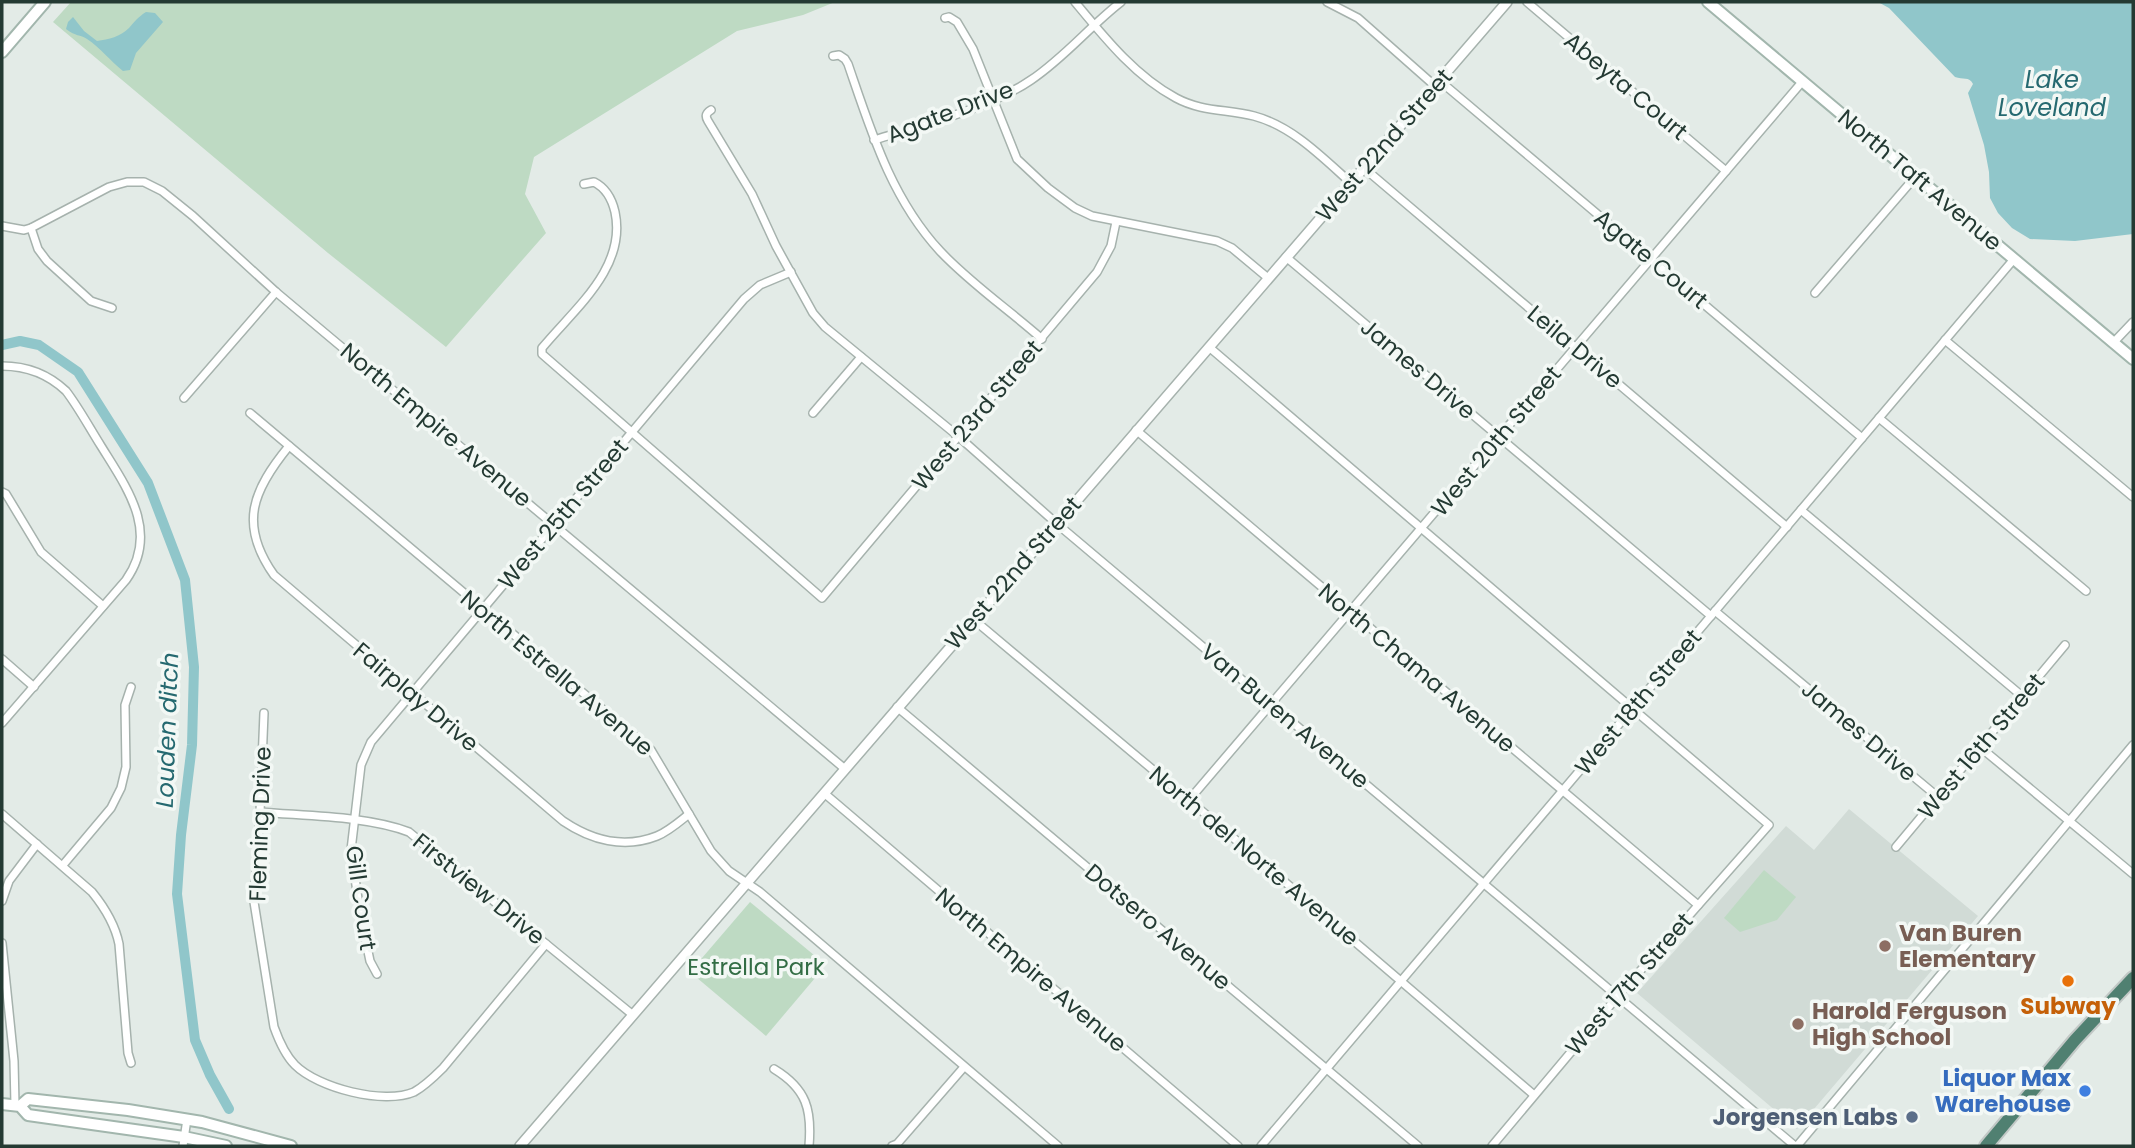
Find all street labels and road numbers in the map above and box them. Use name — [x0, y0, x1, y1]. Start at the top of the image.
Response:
street label: Abeyta Court — [1557, 25, 1695, 147]
street label: West 22nd Street — [1308, 62, 1460, 228]
street label: Agate Drive — [882, 73, 1018, 151]
street label: North Taft Avenue — [1831, 102, 2009, 258]
street label: Agate Court — [1587, 202, 1715, 316]
street label: Leila Drive — [1521, 298, 1629, 396]
street label: James Drive — [1354, 311, 1482, 427]
street label: West 23rd Street — [904, 333, 1050, 497]
street label: North Empire Avenue — [334, 335, 538, 515]
street label: West 20th Street — [1423, 359, 1569, 523]
street label: West 25th Street — [490, 432, 636, 596]
street label: West 22nd Street — [937, 490, 1089, 656]
street label: North Chama Avenue — [1312, 576, 1522, 760]
street label: North Estrella Avenue — [454, 583, 660, 763]
street label: West 18th Street — [1567, 622, 1709, 782]
street label: Fairplay Drive — [346, 635, 486, 759]
street label: Van Buren Avenue — [1194, 636, 1376, 796]
street label: West 16th Street — [1910, 666, 2052, 826]
street label: James Drive — [1795, 673, 1923, 789]
street label: Fleming Drive — [241, 746, 279, 902]
street label: North del Norte Avenue — [1142, 759, 1366, 953]
street label: Firstview Drive — [406, 826, 552, 952]
street label: Gill Court — [338, 844, 384, 952]
street label: Dotsero Avenue — [1078, 856, 1238, 998]
street label: North Empire Avenue — [929, 880, 1133, 1060]
street label: West 17th Street — [1558, 906, 1700, 1062]

